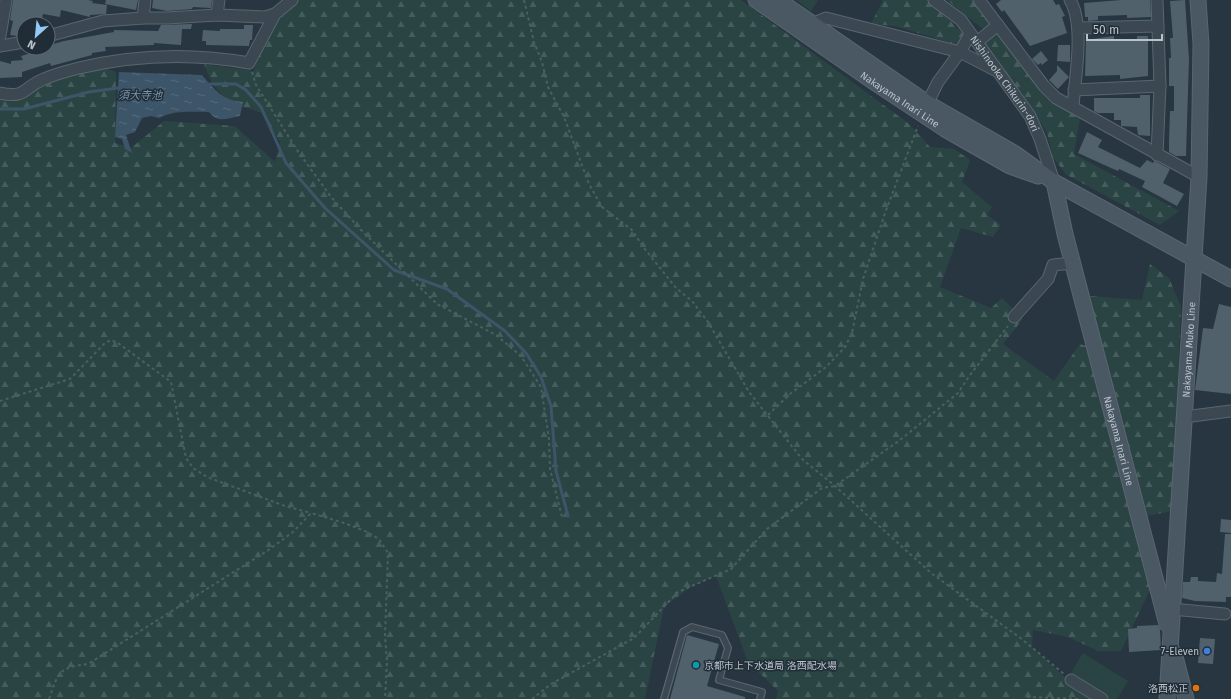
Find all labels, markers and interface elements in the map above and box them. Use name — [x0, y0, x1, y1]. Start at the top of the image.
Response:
north arrow — [16, 16, 56, 56]
scale bar — [1087, 16, 1162, 42]
text: 50 m — [1093, 23, 1119, 37]
street label: Nishinooka Chikurin-dori — [967, 34, 1041, 134]
text: N — [25, 37, 38, 52]
street label: Nakayama Inari Line — [858, 69, 941, 131]
water label: 須大寺池 — [118, 89, 163, 102]
street label: Nakayama Muko Line — [1180, 302, 1198, 398]
street label: Nakayama Inari Line — [1101, 395, 1136, 487]
place label: 7-Eleven — [1161, 646, 1199, 658]
marker: 7-Eleven — [1202, 646, 1212, 656]
marker: 京都市上下水道局 洛西配水場 — [691, 660, 701, 670]
place label: 京都市上下水道局 洛西配水場 — [704, 660, 837, 672]
place label: 洛西松正 — [1148, 683, 1188, 695]
marker: 洛西松正 — [1191, 683, 1201, 693]

